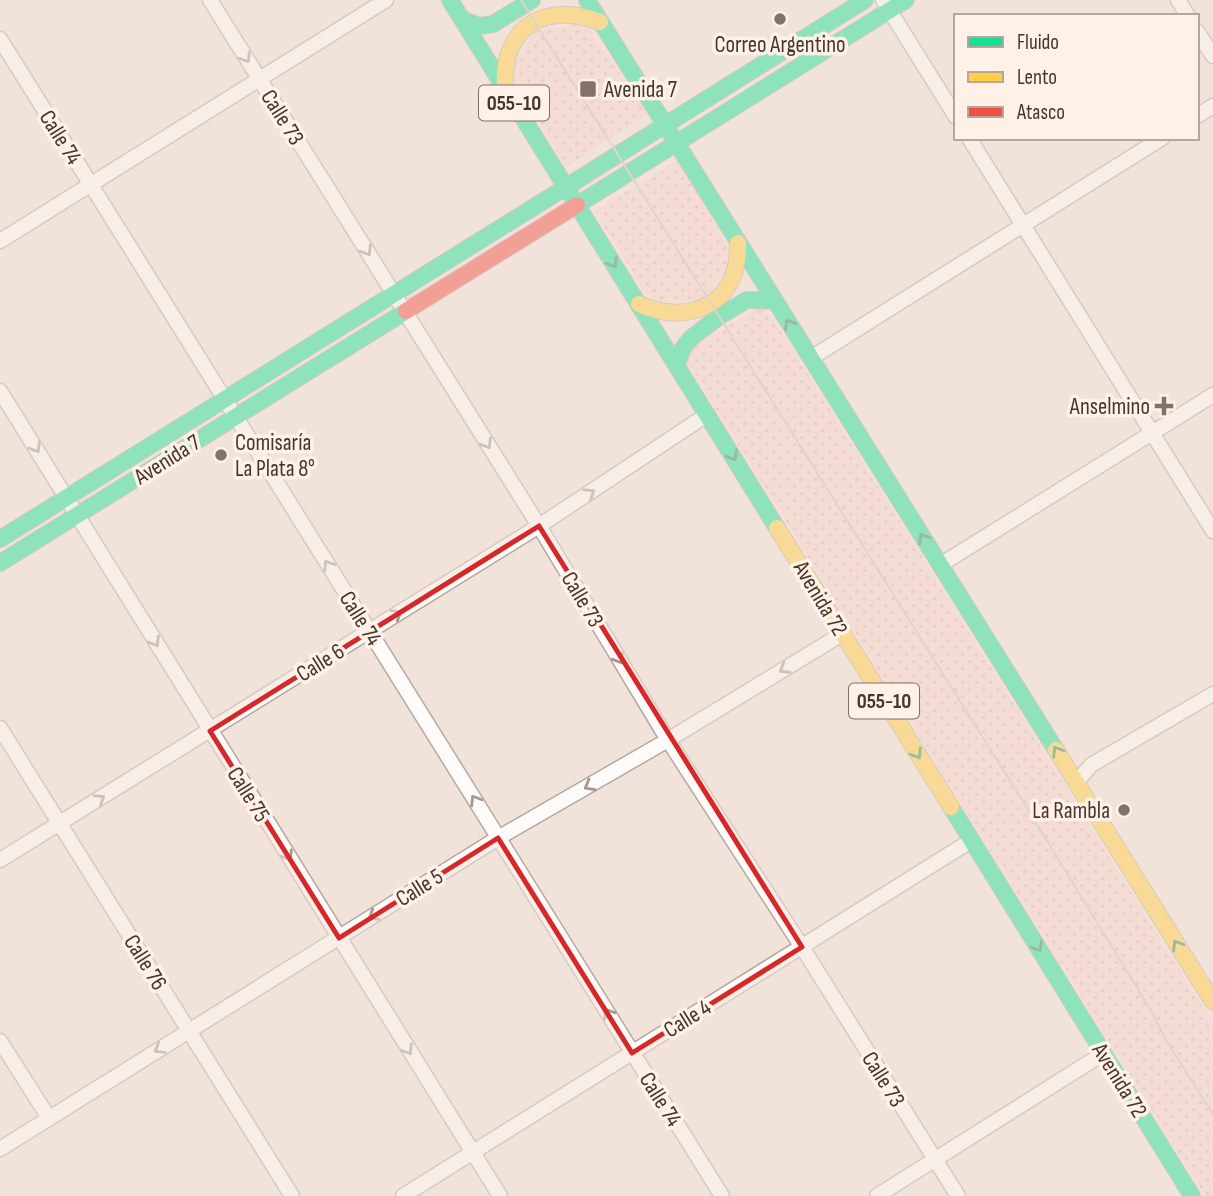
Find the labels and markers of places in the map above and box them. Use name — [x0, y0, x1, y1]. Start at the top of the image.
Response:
marker: Correo Argentino — [772, 11, 788, 27]
place label: Correo Argentino — [714, 31, 846, 59]
place label: Avenida 7 — [603, 76, 677, 104]
marker: Avenida 7 — [578, 79, 598, 99]
place label: Anselmino — [1069, 393, 1150, 421]
marker: Anselmino — [1156, 398, 1172, 414]
place label: Comisaría La Plata 8° — [235, 429, 315, 483]
marker: Comisaría La Plata 8° — [213, 447, 229, 463]
place label: La Rambla — [1032, 797, 1110, 825]
marker: La Rambla — [1116, 802, 1132, 818]

